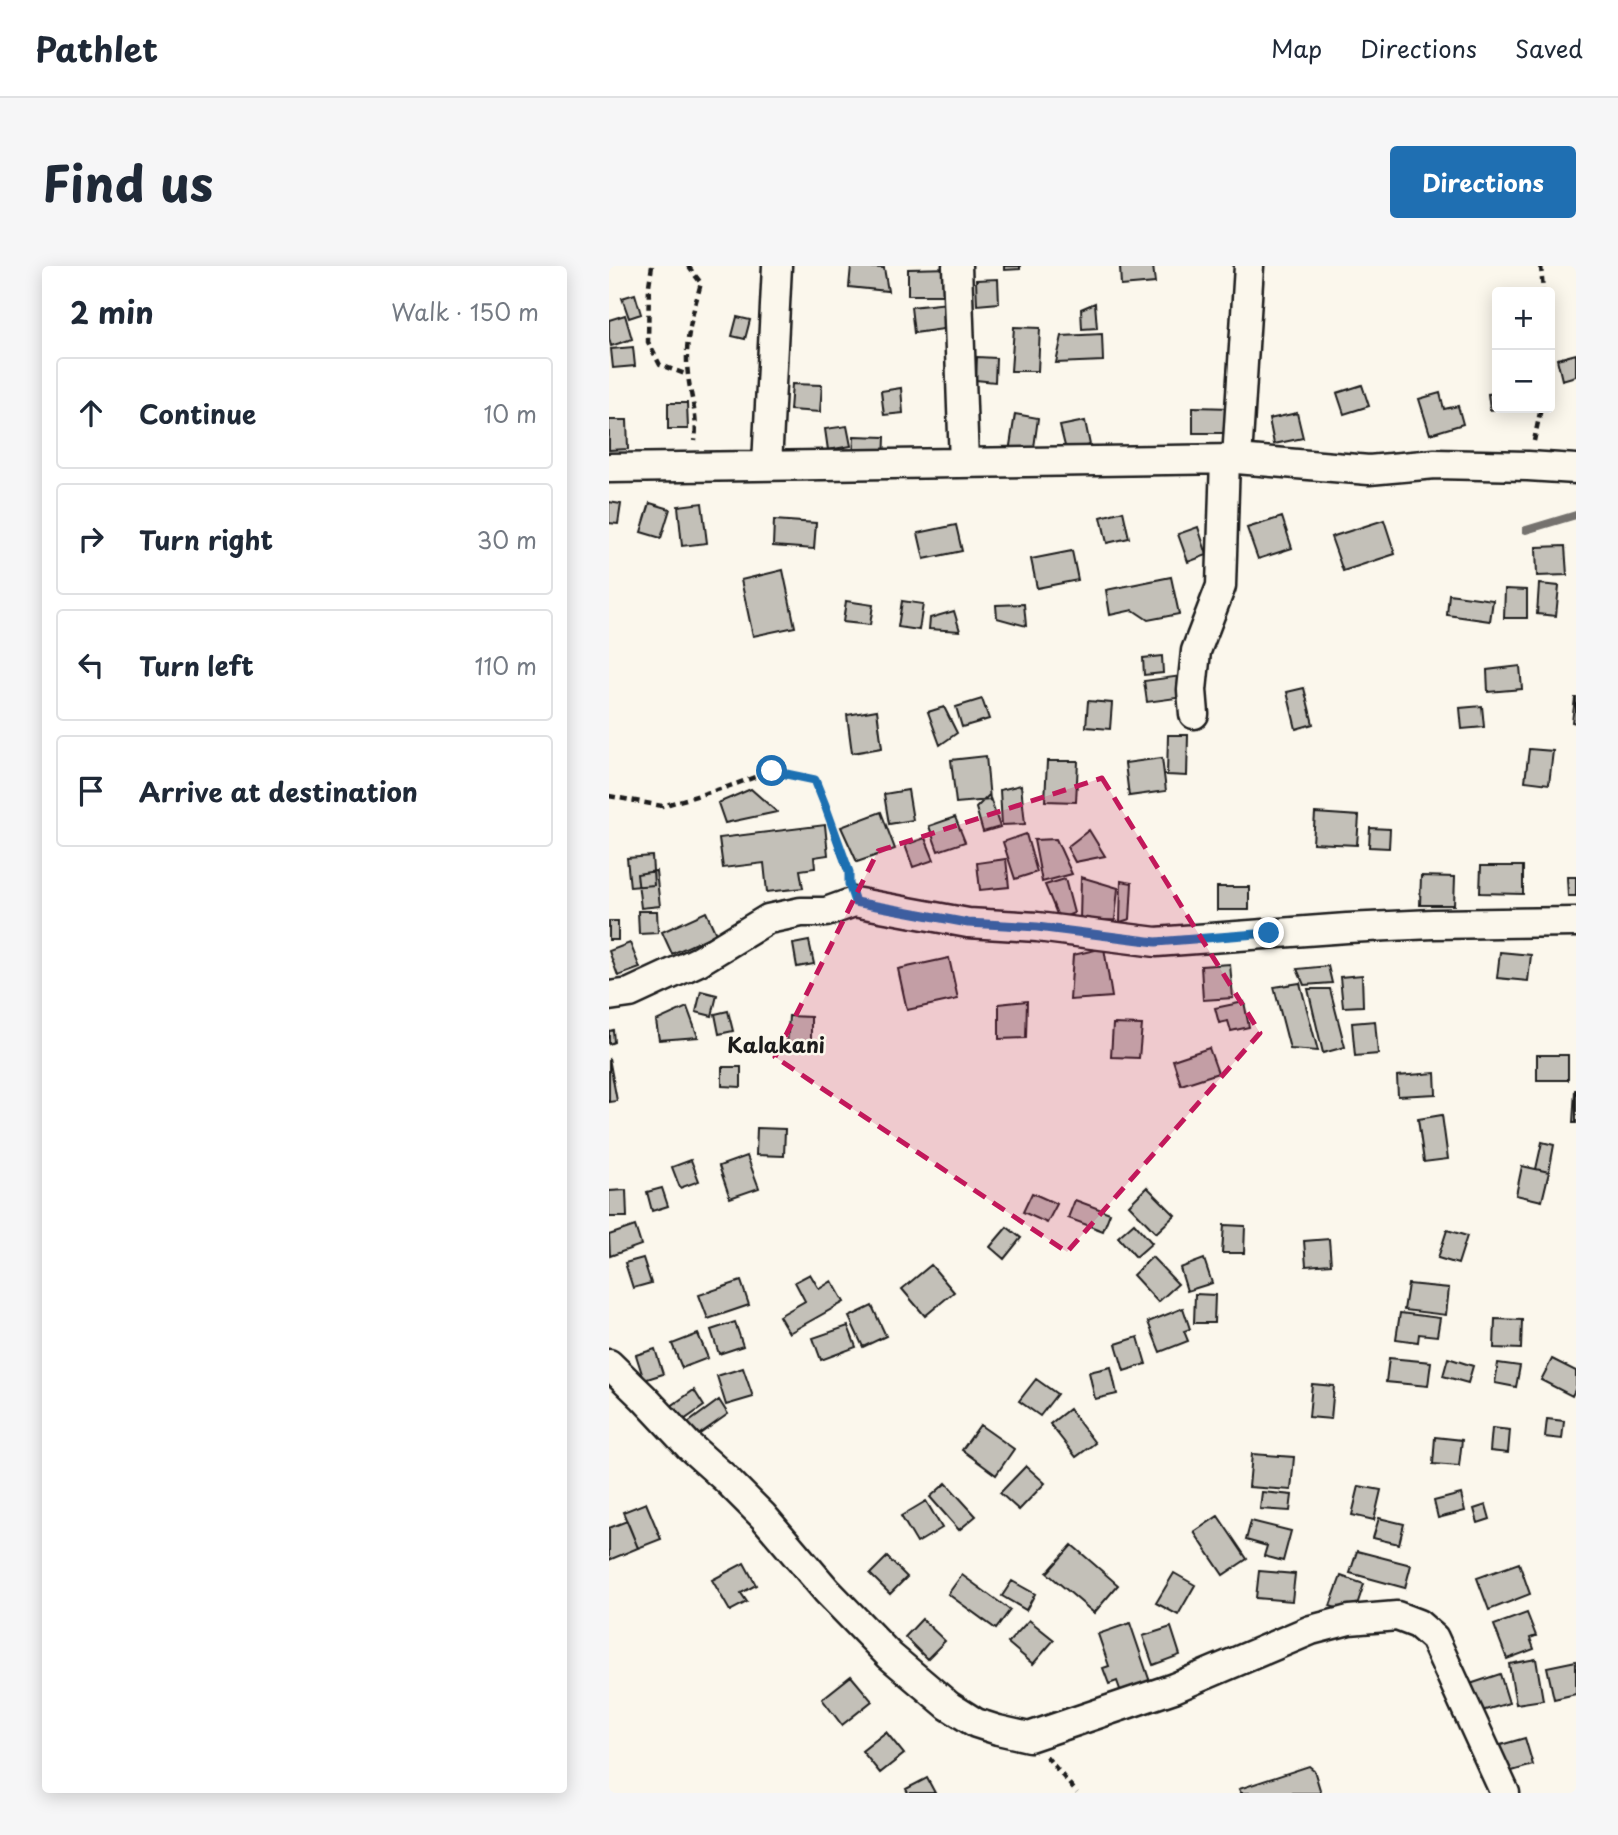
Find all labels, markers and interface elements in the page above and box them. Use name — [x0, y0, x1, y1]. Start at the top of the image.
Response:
text: Pathlet — [35, 23, 158, 73]
text: Map — [1271, 30, 1322, 66]
text: Directions — [1360, 30, 1477, 66]
text: Saved — [1515, 30, 1583, 66]
text: Find us — [42, 145, 213, 219]
button: Directions — [1390, 146, 1576, 218]
map controls — [1492, 287, 1555, 413]
button: + — [1492, 287, 1555, 350]
text: 2 min — [70, 289, 154, 334]
text: Walk · 150 m — [391, 294, 539, 329]
button: − — [1492, 350, 1555, 413]
icon: ahead — [72, 394, 110, 432]
text: Continue — [139, 394, 256, 433]
text: 10 m — [483, 396, 537, 431]
icon: right — [72, 520, 110, 558]
text: Turn right — [139, 520, 273, 559]
text: 30 m — [476, 522, 537, 557]
icon: left — [72, 646, 110, 684]
text: Turn left — [139, 646, 254, 685]
text: 110 m — [475, 648, 537, 683]
route start — [756, 755, 787, 786]
icon: arrive — [72, 772, 110, 810]
text: Arrive at destination — [139, 772, 418, 811]
route end — [1253, 917, 1284, 948]
district label: Kalakani — [727, 1028, 825, 1060]

